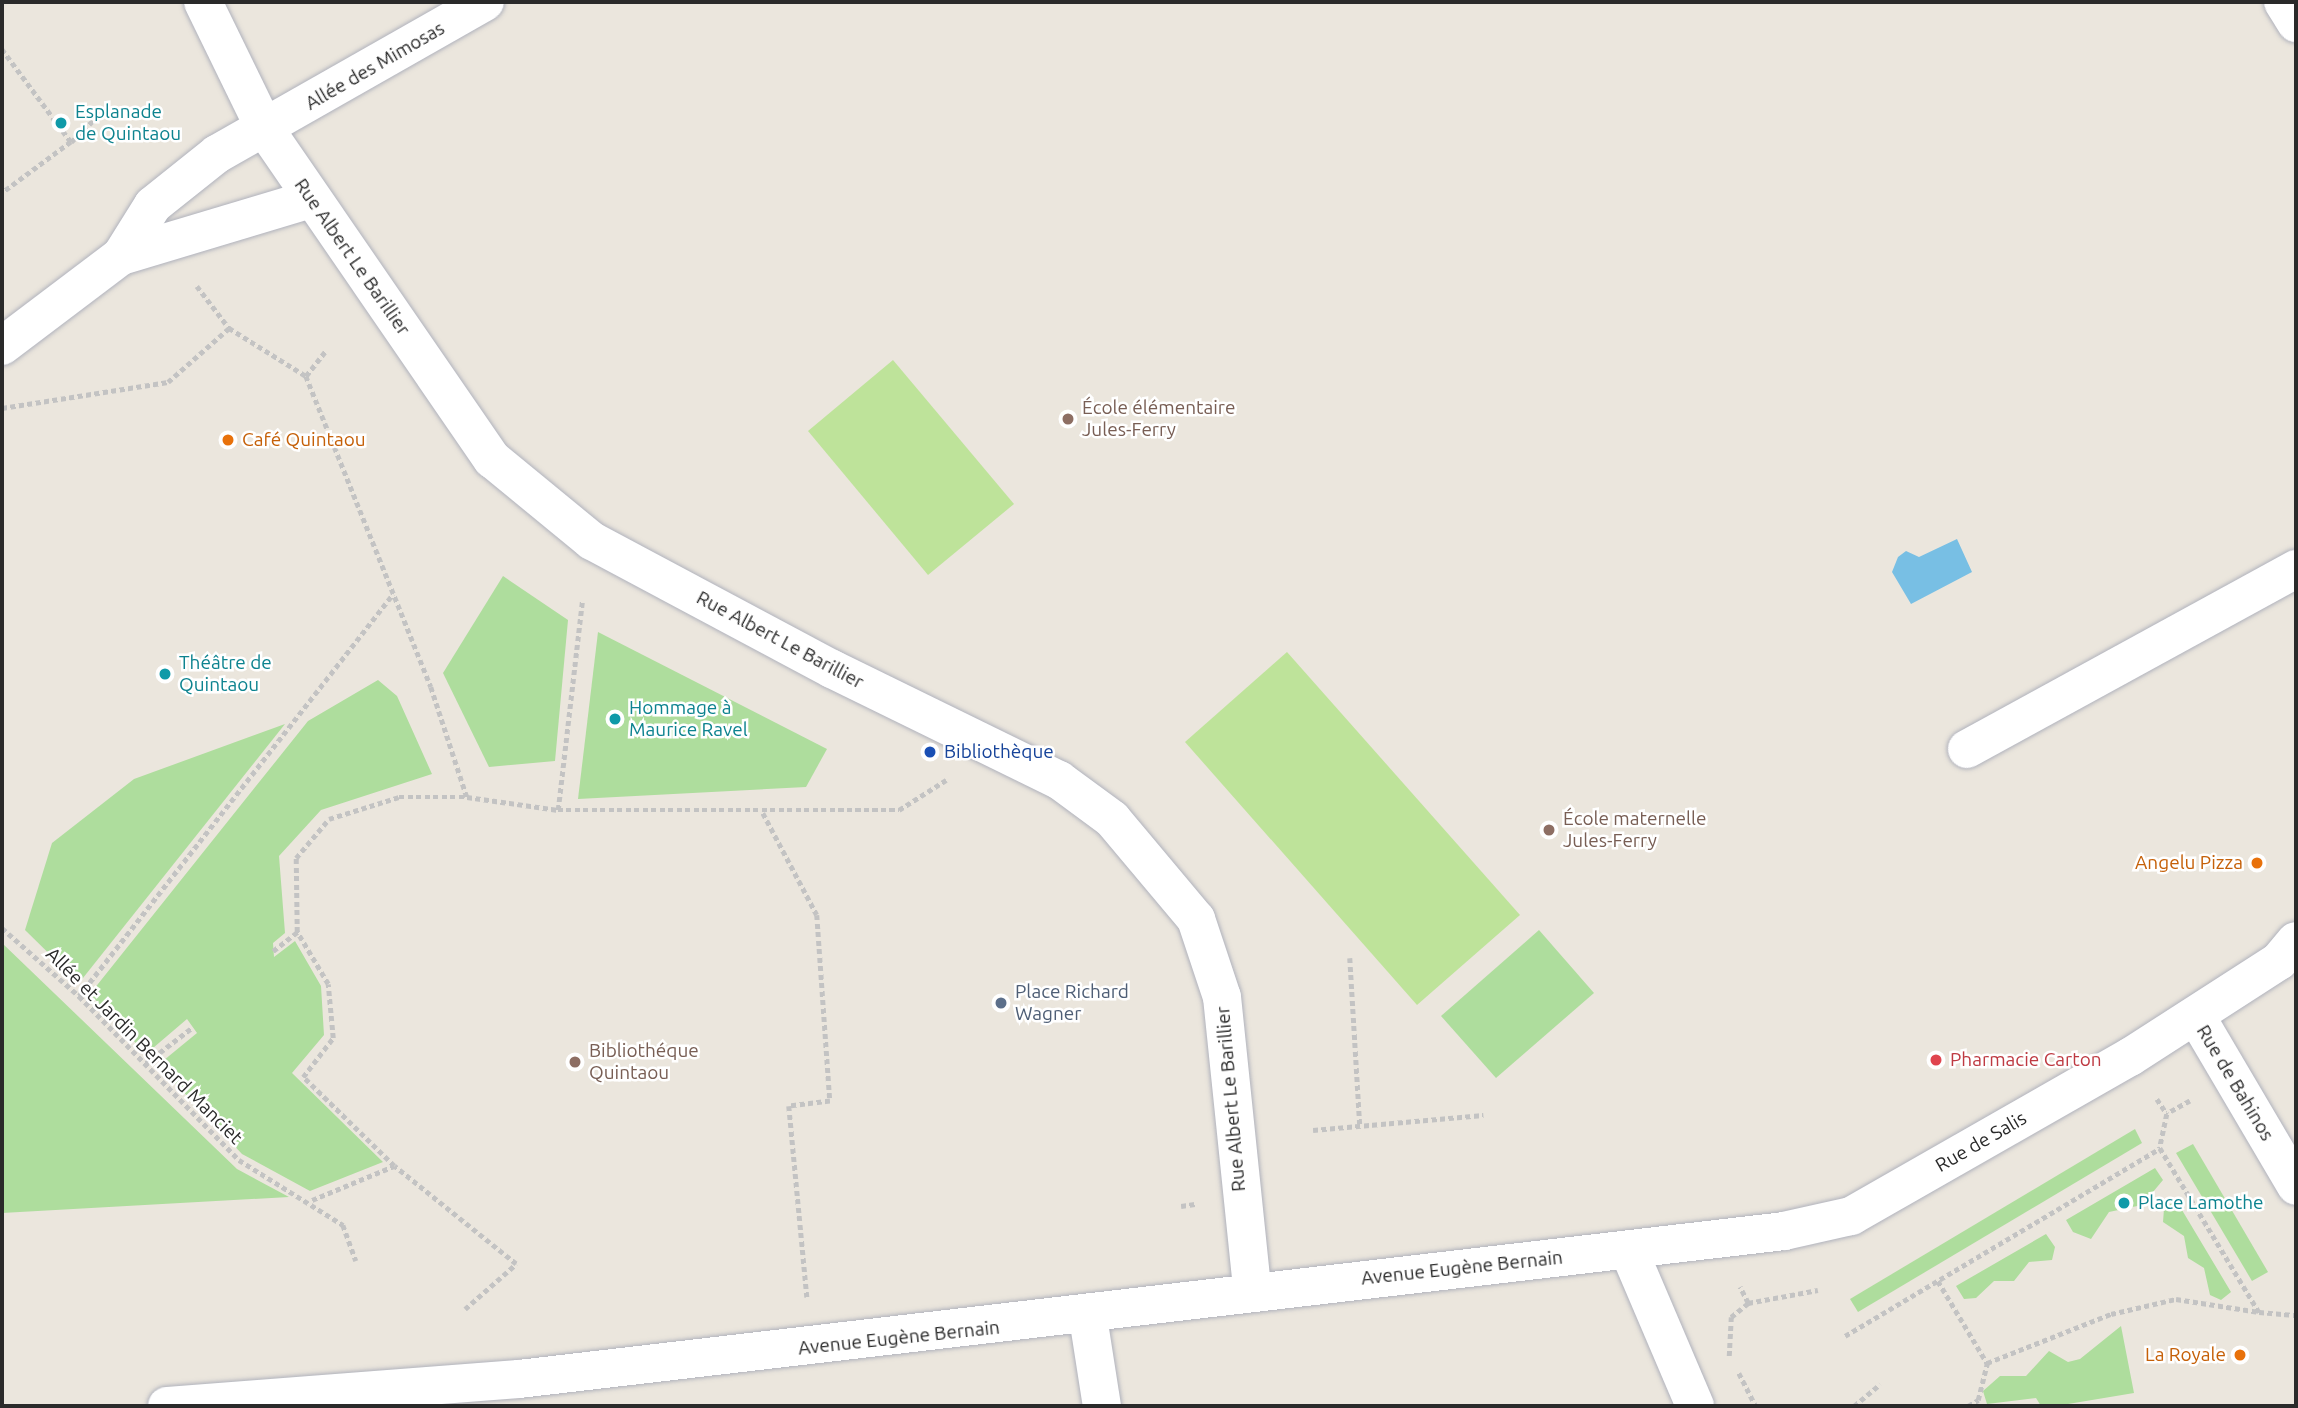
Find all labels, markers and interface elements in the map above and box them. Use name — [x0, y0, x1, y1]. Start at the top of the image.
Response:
street label: Allée des Mimosas — [301, 17, 449, 115]
place label: Esplanade de Quintaou — [75, 101, 181, 145]
marker: Esplanade de Quintaou — [53, 115, 69, 131]
street label: Rue Albert Le Barillier — [289, 174, 415, 340]
place label: École élémentaire Jules-Ferry — [1082, 397, 1236, 441]
marker: École élémentaire Jules-Ferry — [1060, 411, 1076, 427]
place label: Café Quintaou — [242, 429, 366, 451]
marker: Café Quintaou — [220, 432, 236, 448]
street label: Rue Albert Le Barillier — [693, 586, 867, 694]
place label: Théâtre de Quintaou — [179, 652, 272, 696]
marker: Théâtre de Quintaou — [157, 666, 173, 682]
place label: Hommage à Maurice Ravel — [629, 697, 748, 741]
marker: Hommage à Maurice Ravel — [607, 711, 623, 727]
place label: Bibliothèque — [944, 741, 1054, 763]
marker: Bibliothèque — [922, 744, 938, 760]
place label: École maternelle Jules-Ferry — [1563, 808, 1706, 852]
marker: École maternelle Jules-Ferry — [1541, 822, 1557, 838]
place label: Angelu Pizza — [2135, 852, 2243, 874]
marker: Angelu Pizza — [2249, 855, 2265, 871]
street label: Allée et Jardin Bernard Manciet — [41, 943, 247, 1149]
place label: Place Richard Wagner — [1015, 981, 1129, 1025]
marker: Place Richard Wagner — [993, 995, 1009, 1011]
street label: Rue Albert Le Barillier — [1212, 1005, 1250, 1193]
street label: Rue de Bahinos — [2191, 1021, 2279, 1145]
place label: Bibliothéque Quintaou — [589, 1040, 699, 1084]
place label: Pharmacie Carton — [1950, 1049, 2102, 1071]
marker: Pharmacie Carton — [1928, 1052, 1944, 1068]
marker: Bibliothéque Quintaou — [567, 1054, 583, 1070]
street label: Rue de Salis — [1932, 1107, 2030, 1177]
place label: Place Lamothe — [2138, 1192, 2264, 1214]
marker: Place Lamothe — [2116, 1195, 2132, 1211]
street label: Avenue Eugène Bernain — [1360, 1246, 1564, 1290]
street label: Avenue Eugène Bernain — [797, 1316, 1001, 1360]
place label: La Royale — [2145, 1344, 2226, 1366]
marker: La Royale — [2232, 1347, 2248, 1363]

